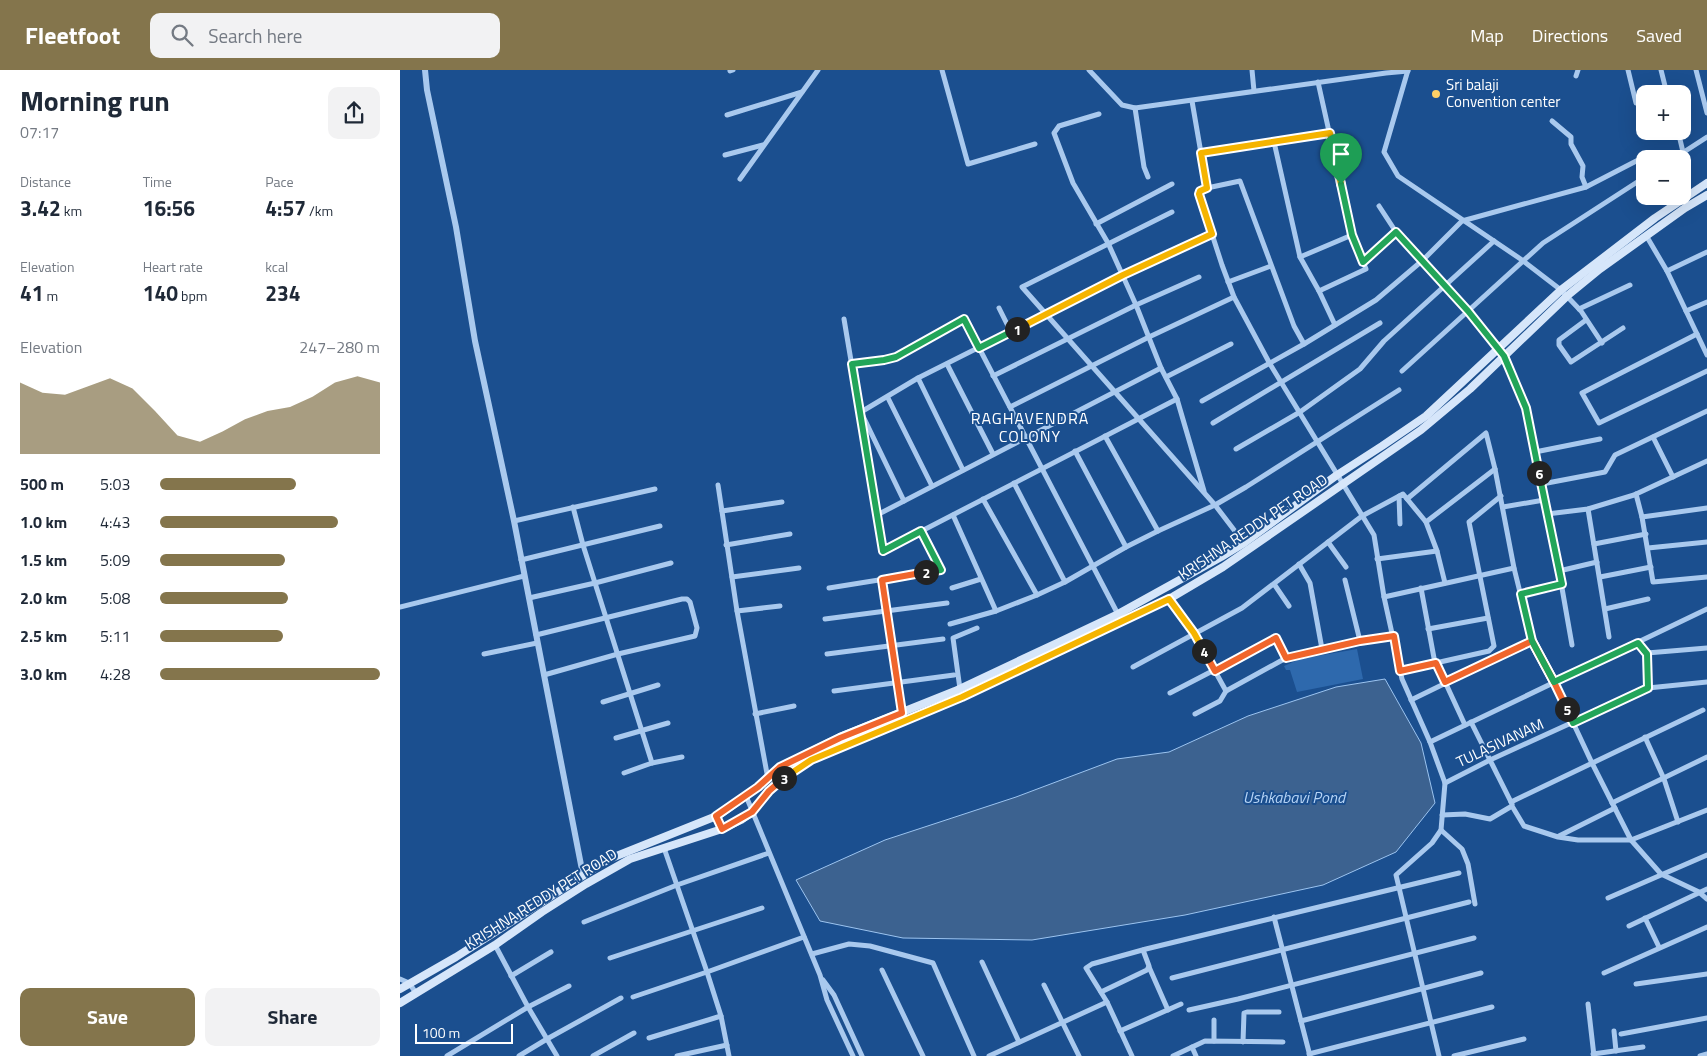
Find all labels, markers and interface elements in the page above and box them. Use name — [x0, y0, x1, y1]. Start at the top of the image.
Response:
search box — [150, 13, 500, 58]
text: Fleetfoot — [25, 17, 120, 53]
icon: search — [168, 21, 196, 49]
text: Search here — [208, 21, 302, 50]
text: Map — [1470, 22, 1504, 49]
text: Directions — [1532, 22, 1608, 49]
text: Saved — [1636, 22, 1682, 49]
place label: Sri balaji Convention center — [1446, 73, 1560, 113]
text: Morning run — [20, 79, 170, 122]
map controls — [1636, 85, 1691, 205]
button: + — [1636, 85, 1691, 140]
button: share — [328, 87, 380, 139]
marker: Sri balaji Convention center — [1430, 88, 1442, 100]
text: 07:17 — [20, 120, 59, 144]
pin — [1320, 133, 1362, 184]
icon: arrive — [1327, 140, 1355, 168]
button: − — [1636, 150, 1691, 205]
text: Distance — [20, 171, 71, 192]
text: Time — [143, 171, 172, 192]
text: Pace — [265, 171, 294, 192]
text: 3.42 — [20, 192, 61, 224]
text: 16:56 — [143, 192, 195, 224]
text: 4:57 — [265, 192, 306, 224]
text: km — [61, 200, 82, 221]
text: /km — [306, 200, 333, 221]
text: Elevation — [20, 256, 74, 277]
text: Heart rate — [143, 256, 203, 277]
text: kcal — [265, 256, 288, 277]
text: 41 — [20, 277, 44, 309]
text: 140 — [143, 277, 178, 309]
text: 234 — [265, 277, 301, 309]
text: m — [44, 285, 58, 306]
text: bpm — [178, 285, 207, 306]
pin: 1 — [1004, 316, 1030, 342]
text: 1 — [1014, 319, 1021, 340]
text: Elevation — [20, 335, 82, 359]
text: 247–280 m — [299, 335, 380, 359]
district label: RAGHAVENDRA COLONY — [971, 406, 1089, 448]
pin: 6 — [1526, 460, 1552, 486]
text: 6 — [1536, 463, 1543, 484]
street label: KRISHNA REDDY PET ROAD — [1173, 468, 1332, 585]
text: 500 m — [20, 472, 64, 496]
text: 5:03 — [100, 472, 130, 496]
text: 1.0 km — [20, 510, 67, 534]
text: 4:43 — [100, 510, 130, 534]
text: 1.5 km — [20, 548, 67, 572]
text: 5:09 — [100, 548, 130, 572]
pin: 2 — [914, 560, 938, 584]
text: 2 — [923, 562, 930, 583]
text: 2.0 km — [20, 586, 67, 610]
text: 5:08 — [100, 586, 130, 610]
text: 2.5 km — [20, 624, 67, 648]
text: 5:11 — [100, 624, 130, 648]
pin: 4 — [1192, 638, 1216, 664]
text: 4 — [1201, 641, 1208, 662]
text: 3.0 km — [20, 662, 67, 686]
text: 4:28 — [100, 662, 130, 686]
pin: 5 — [1554, 696, 1580, 722]
text: 5 — [1564, 699, 1571, 720]
street label: TULASIVANAM — [1452, 712, 1547, 773]
pin: 3 — [772, 766, 796, 790]
text: 3 — [781, 768, 788, 789]
water label: Ushkabavi Pond — [1243, 785, 1347, 809]
street label: KRISHNA REDDY PET ROAD — [460, 842, 621, 955]
button: Save — [20, 988, 195, 1046]
button: Share — [205, 988, 380, 1046]
scale bar — [415, 1021, 512, 1044]
text: 100 m — [422, 1022, 460, 1043]

